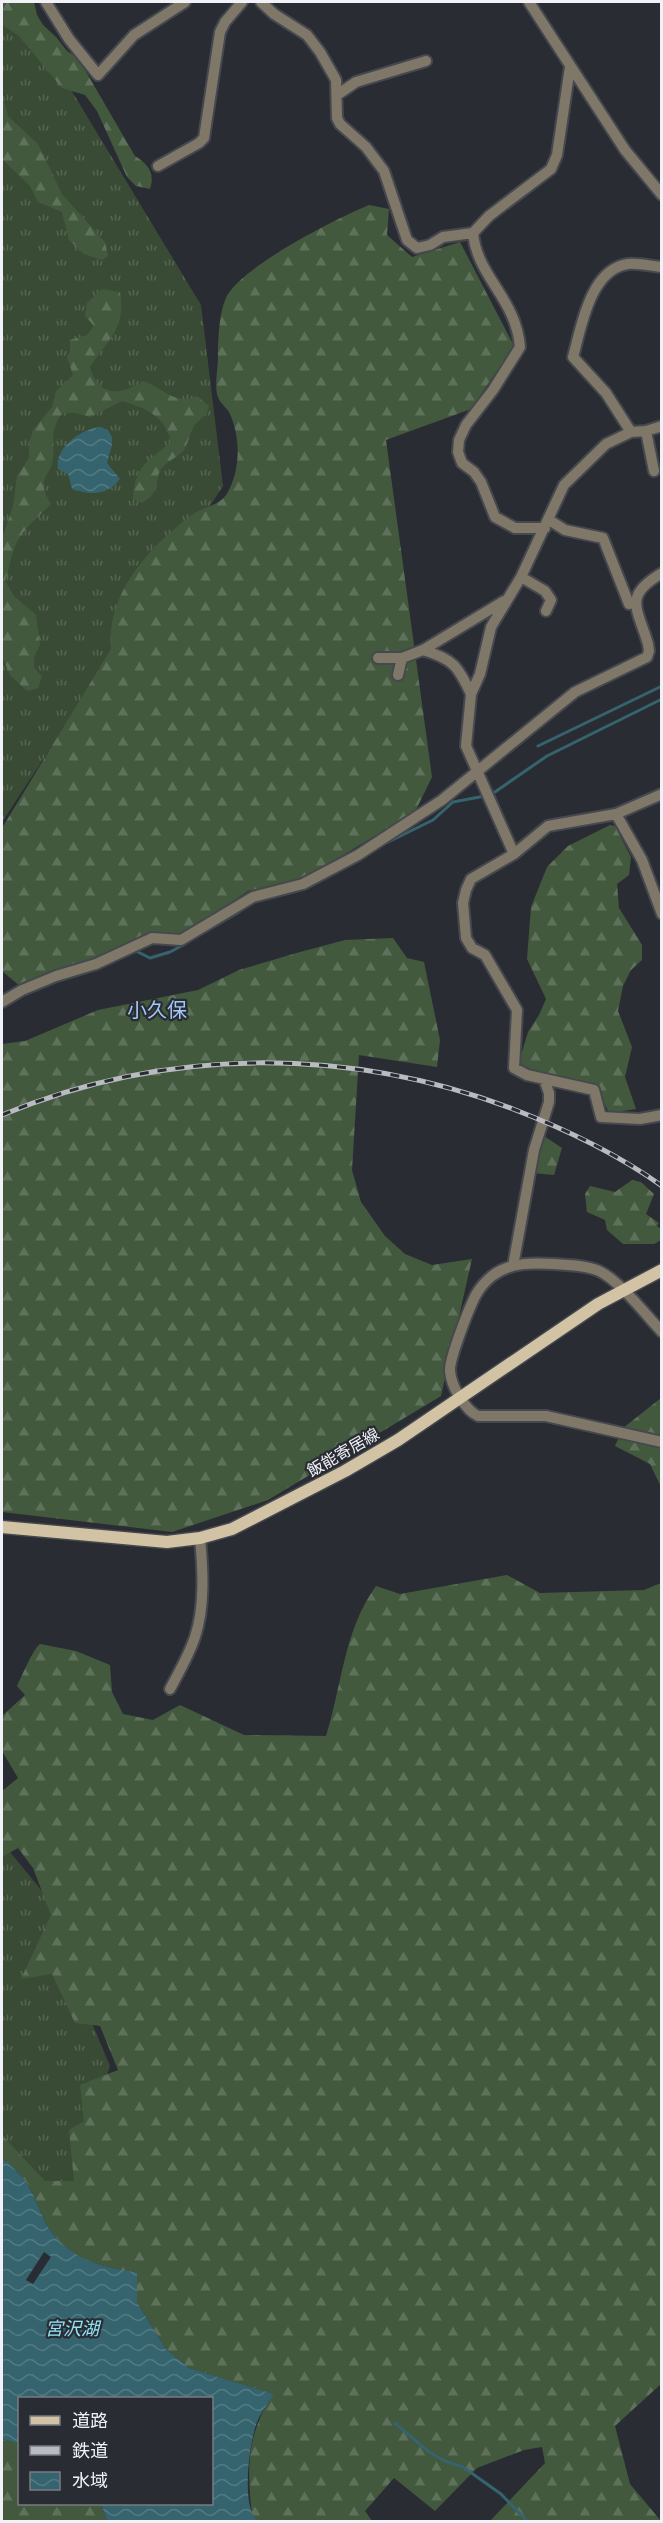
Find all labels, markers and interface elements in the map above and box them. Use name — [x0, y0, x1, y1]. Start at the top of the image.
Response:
district label: 小久保 — [127, 999, 187, 1023]
street label: 飯能寄居線 — [304, 1424, 383, 1482]
water label: 宮沢湖 — [45, 2318, 102, 2340]
legend — [18, 2397, 213, 2505]
text: 道路 — [72, 2410, 108, 2432]
text: 鉄道 — [72, 2440, 108, 2462]
text: 水域 — [72, 2470, 108, 2492]

